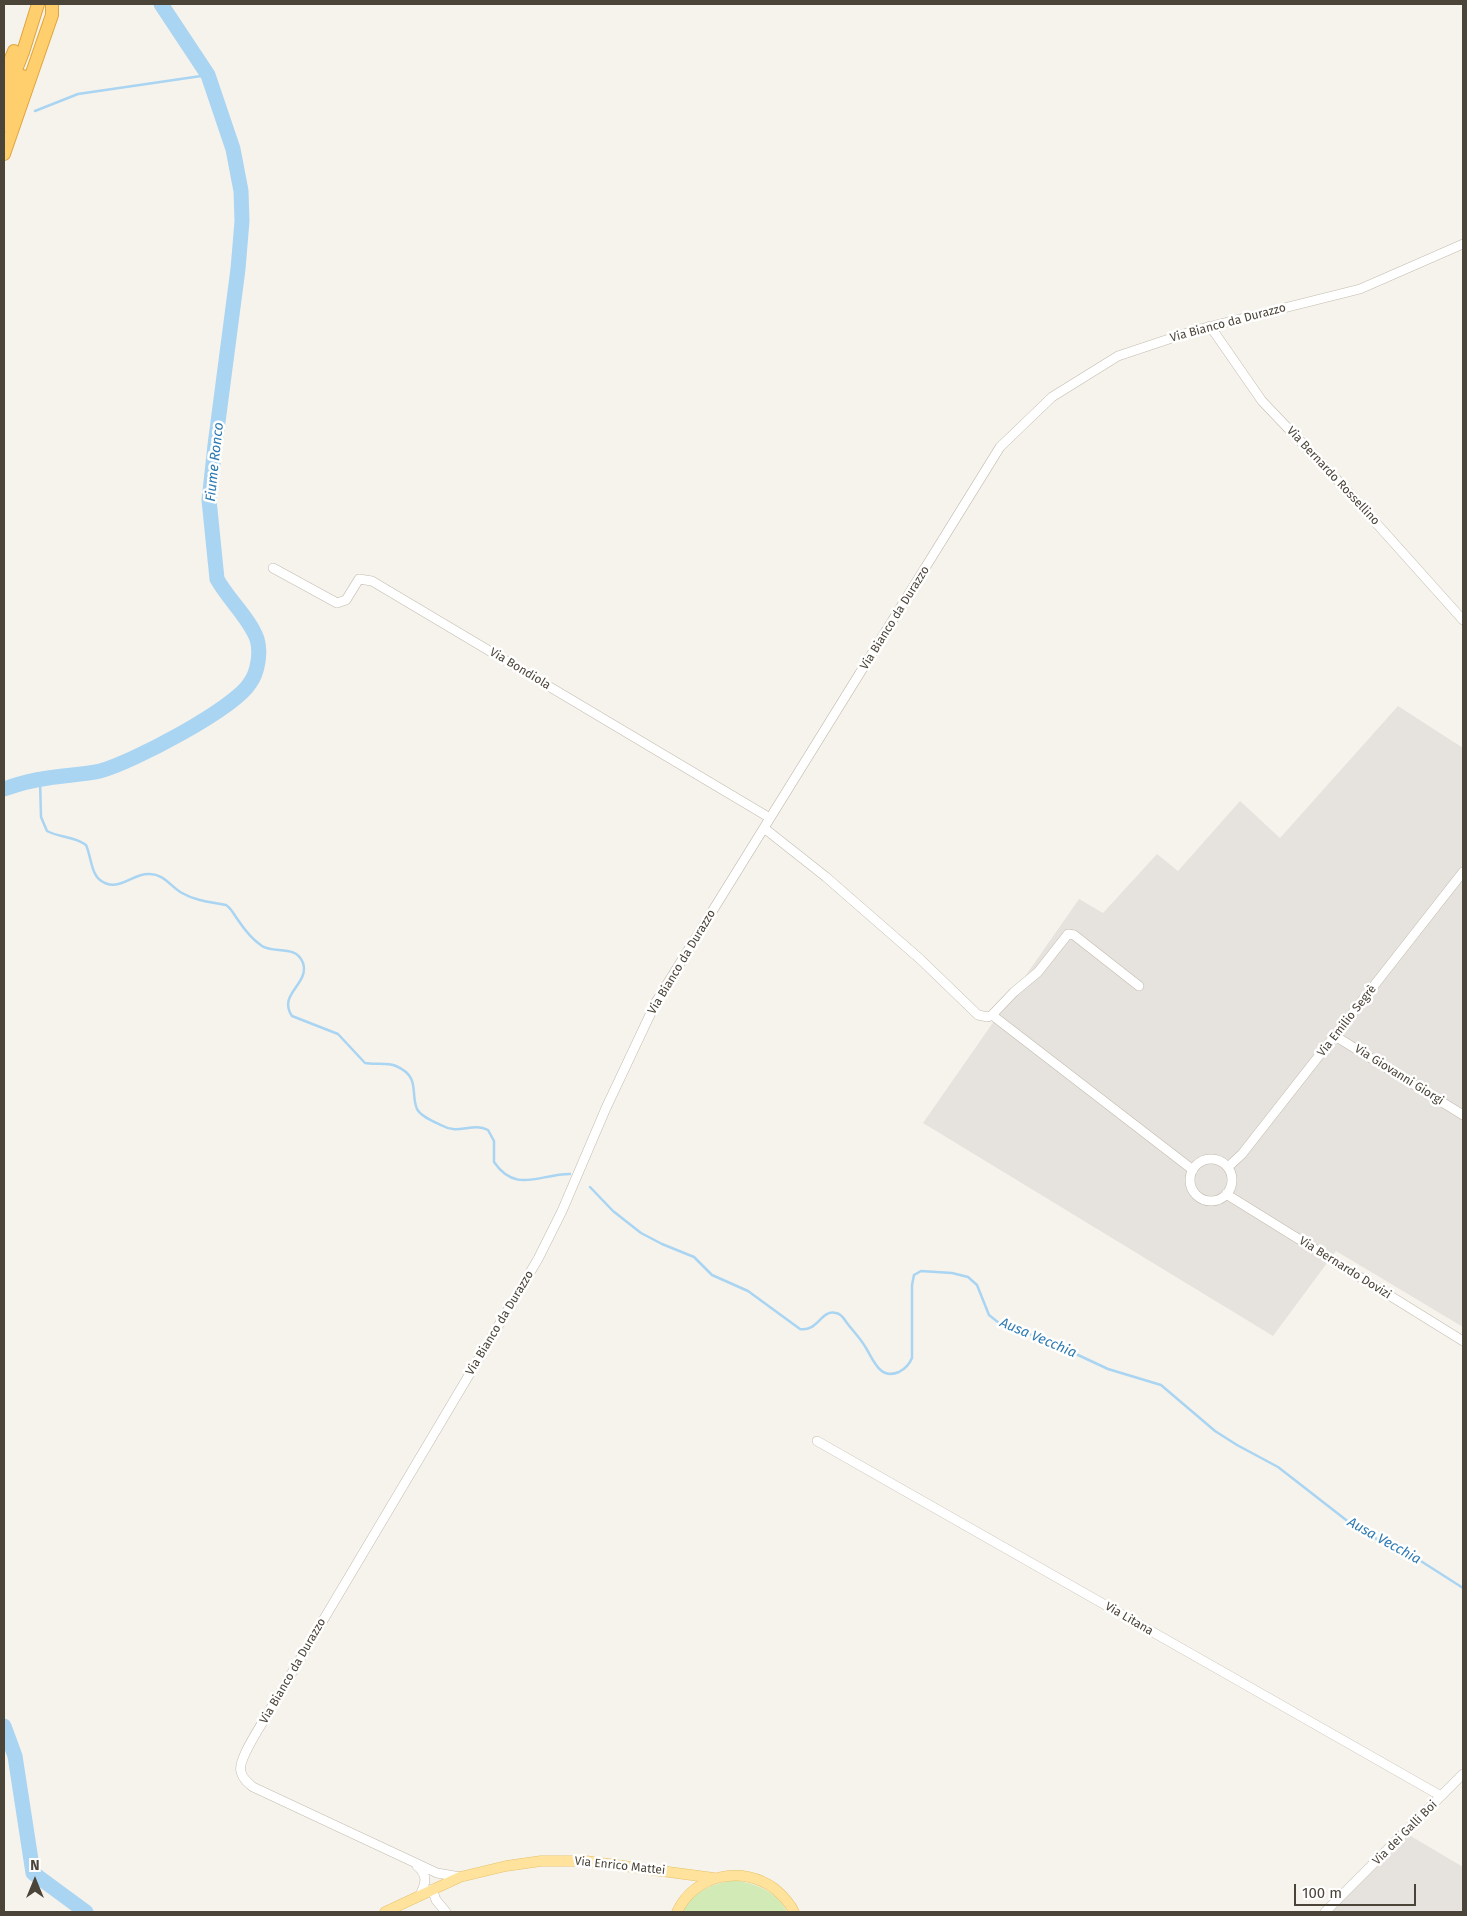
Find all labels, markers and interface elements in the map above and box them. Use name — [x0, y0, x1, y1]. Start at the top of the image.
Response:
street label: Via Bianco da Durazzo — [1168, 301, 1288, 345]
water label: Fiume Ronco — [202, 421, 228, 503]
street label: Via Bernardo Rossellino — [1284, 424, 1382, 528]
street label: Via Bianco da Durazzo — [857, 564, 933, 672]
street label: Via Bondiola — [487, 645, 553, 693]
street label: Via Bianco da Durazzo — [645, 907, 719, 1017]
street label: Via Emilio Segrè — [1315, 982, 1379, 1060]
street label: Via Giovanni Giorgi — [1352, 1042, 1446, 1108]
street label: Via Bernardo Dovizi — [1296, 1234, 1394, 1302]
street label: Via Bianco da Durazzo — [463, 1268, 537, 1378]
water label: Ausa Vecchia — [997, 1314, 1079, 1362]
water label: Ausa Vecchia — [1344, 1514, 1424, 1568]
street label: Via Litana — [1102, 1599, 1156, 1639]
street label: Via Bianco da Durazzo — [257, 1616, 329, 1726]
street label: Via dei Galli Boi — [1370, 1798, 1440, 1868]
street label: Via Enrico Mattei — [574, 1854, 666, 1878]
north arrow — [10, 1856, 60, 1906]
text: N — [30, 1857, 40, 1874]
scale bar — [1297, 1874, 1420, 1906]
text: 100 m — [1302, 1884, 1342, 1902]

